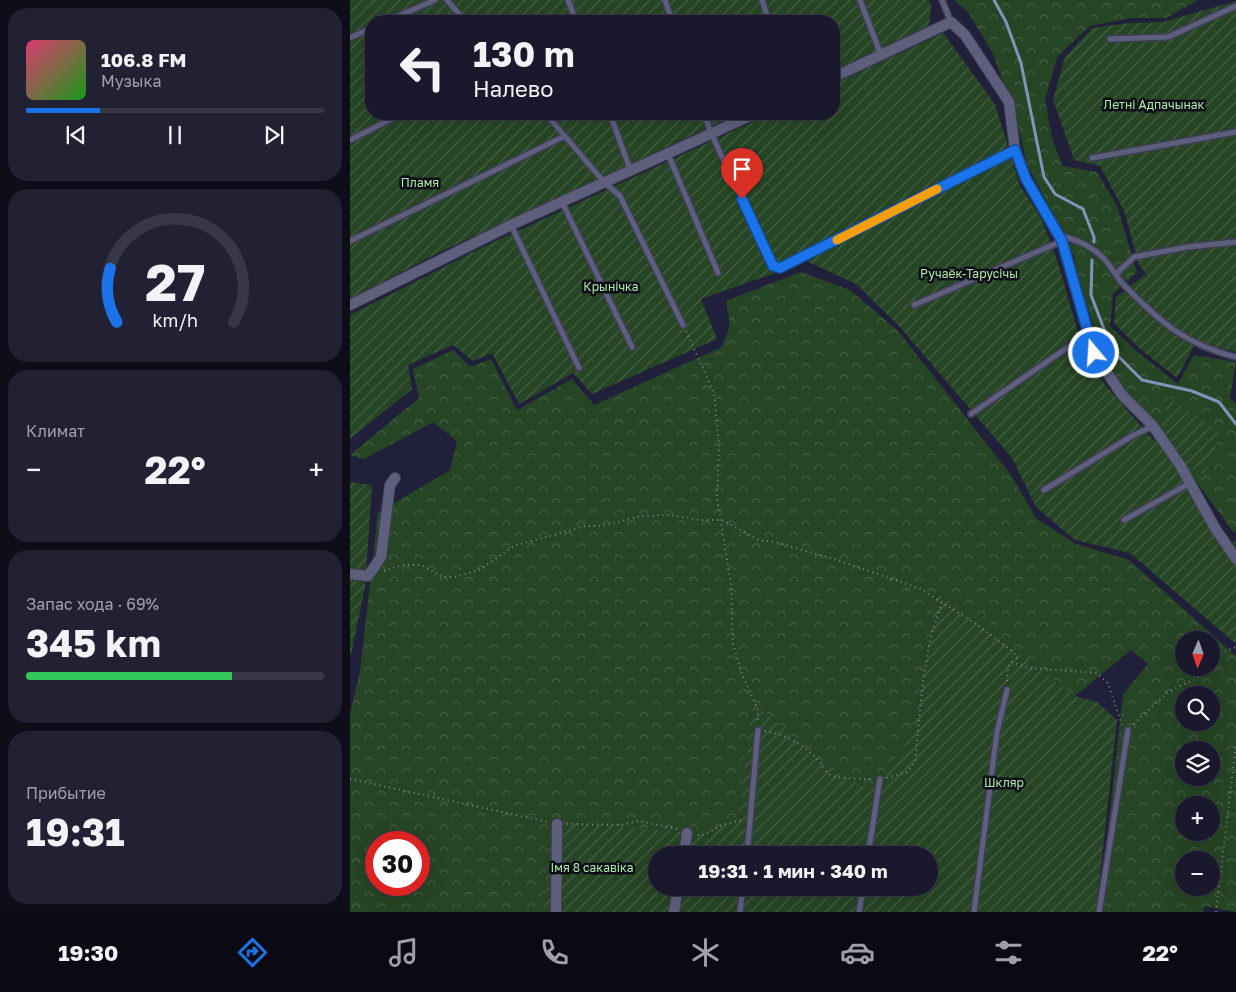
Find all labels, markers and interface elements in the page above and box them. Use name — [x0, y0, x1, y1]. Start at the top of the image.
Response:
text: 130 m — [473, 33, 575, 75]
icon: left — [390, 35, 455, 100]
text: 106.8 FM — [101, 48, 186, 71]
text: Музыка — [101, 71, 162, 91]
text: Налево — [473, 75, 553, 102]
park label: Летні Адпачынак — [1104, 97, 1204, 112]
icon: previous — [62, 121, 90, 149]
icon: pause — [161, 121, 189, 149]
icon: next — [260, 121, 288, 149]
pin — [721, 148, 763, 199]
icon: arrive — [728, 155, 756, 183]
park label: Пламя — [401, 175, 439, 190]
text: 27 — [145, 250, 205, 312]
park label: Ручаёк-Тарусічы — [920, 266, 1018, 281]
park label: Крынічка — [583, 279, 639, 294]
text: km/h — [152, 309, 198, 331]
position arrow — [1067, 326, 1119, 378]
text: Климат — [26, 421, 85, 441]
text: 22° — [144, 447, 206, 492]
text: − — [26, 453, 41, 486]
text: + — [309, 453, 324, 486]
text: Запас хода · 69% — [26, 594, 159, 614]
text: 345 km — [26, 620, 161, 665]
north arrow — [1175, 631, 1220, 676]
map controls — [1175, 631, 1220, 896]
button: search — [1175, 686, 1220, 731]
button: layers — [1175, 741, 1220, 786]
park label: Шкляр — [984, 775, 1024, 790]
text: Прибытие — [26, 783, 106, 803]
button: + — [1175, 796, 1220, 841]
text: 19:31 — [26, 809, 125, 854]
speed limit sign: 30 — [365, 831, 430, 896]
button: − — [1175, 851, 1220, 896]
text: 19:31 · 1 мин · 340 m — [698, 859, 888, 882]
park label: Імя 8 сакавіка — [550, 860, 634, 875]
icon: directions — [235, 935, 270, 970]
icon: music — [386, 935, 421, 970]
icon: phone — [537, 935, 572, 970]
icon: climate — [688, 935, 723, 970]
icon: car — [840, 935, 875, 970]
icon: filters — [991, 935, 1026, 970]
text: 19:30 — [58, 939, 118, 966]
text: 22° — [1142, 939, 1178, 966]

